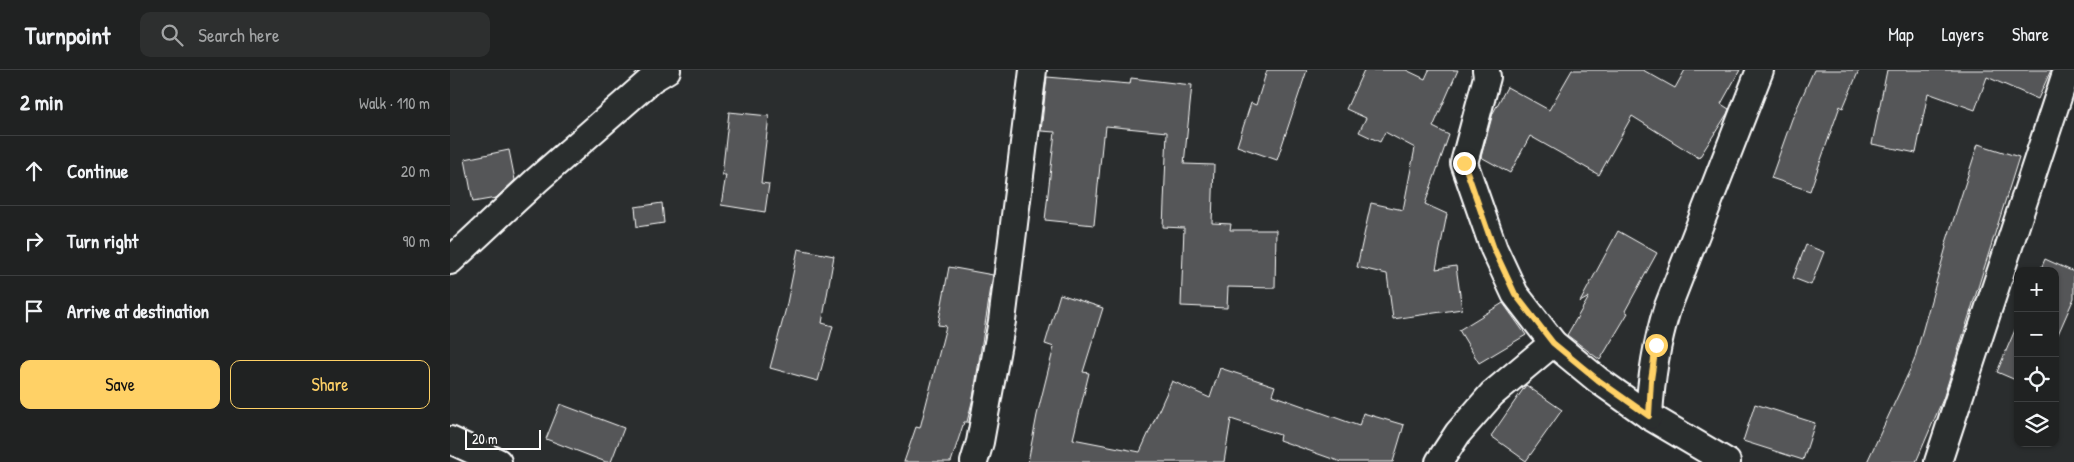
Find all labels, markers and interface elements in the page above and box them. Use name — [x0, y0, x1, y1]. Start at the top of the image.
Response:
search box — [140, 12, 490, 57]
text: Turnpoint — [25, 19, 110, 51]
icon: search — [158, 21, 186, 49]
text: Search here — [198, 22, 280, 48]
text: Map — [1888, 22, 1914, 47]
text: Layers — [1942, 22, 1984, 47]
text: Share — [2012, 22, 2049, 47]
text: 2 min — [20, 88, 63, 117]
text: Walk · 110 m — [359, 92, 430, 114]
route end — [1453, 152, 1476, 175]
icon: ahead — [20, 157, 48, 185]
text: Continue — [67, 158, 128, 184]
text: 20 m — [401, 160, 430, 182]
icon: right — [20, 227, 48, 255]
text: Turn right — [67, 228, 138, 254]
text: 90 m — [402, 230, 430, 252]
map controls — [2014, 267, 2059, 447]
button: + — [2014, 267, 2059, 312]
icon: arrive — [20, 297, 48, 325]
text: Arrive at destination — [67, 298, 209, 324]
button: − — [2014, 312, 2059, 357]
route start — [1645, 334, 1668, 357]
button: locate — [2014, 357, 2059, 402]
button: Save — [20, 360, 220, 409]
button: Share — [230, 360, 430, 409]
button: layers — [2014, 402, 2059, 447]
scale bar — [465, 427, 541, 450]
text: 20 m — [472, 429, 498, 448]

